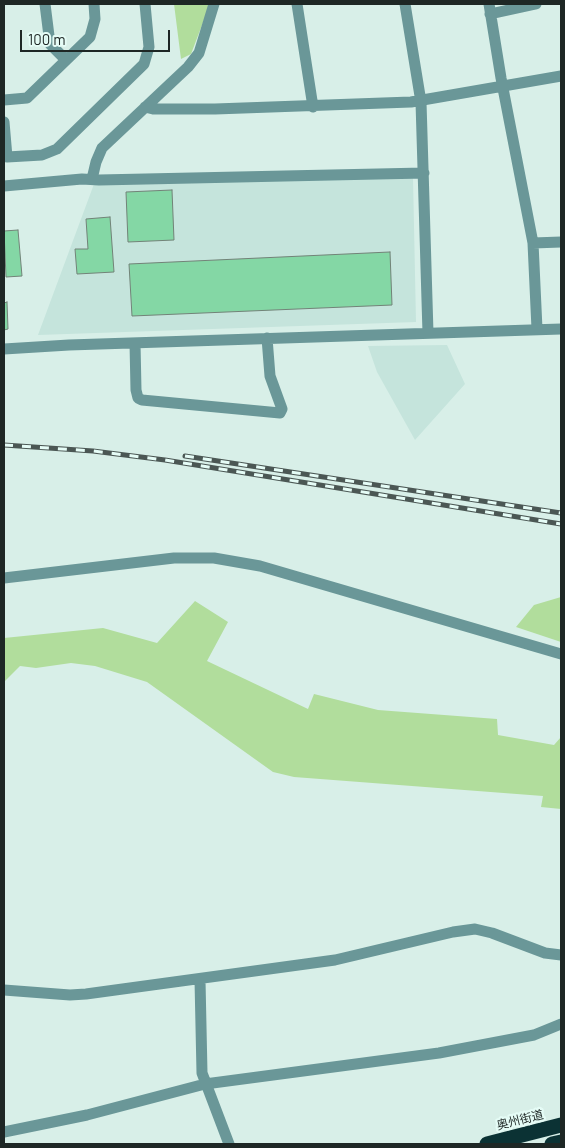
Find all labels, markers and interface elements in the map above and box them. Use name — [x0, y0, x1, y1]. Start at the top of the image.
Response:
scale bar — [22, 20, 172, 52]
text: 100 m — [28, 30, 66, 48]
street label: 奥州街道 — [495, 1107, 545, 1133]

